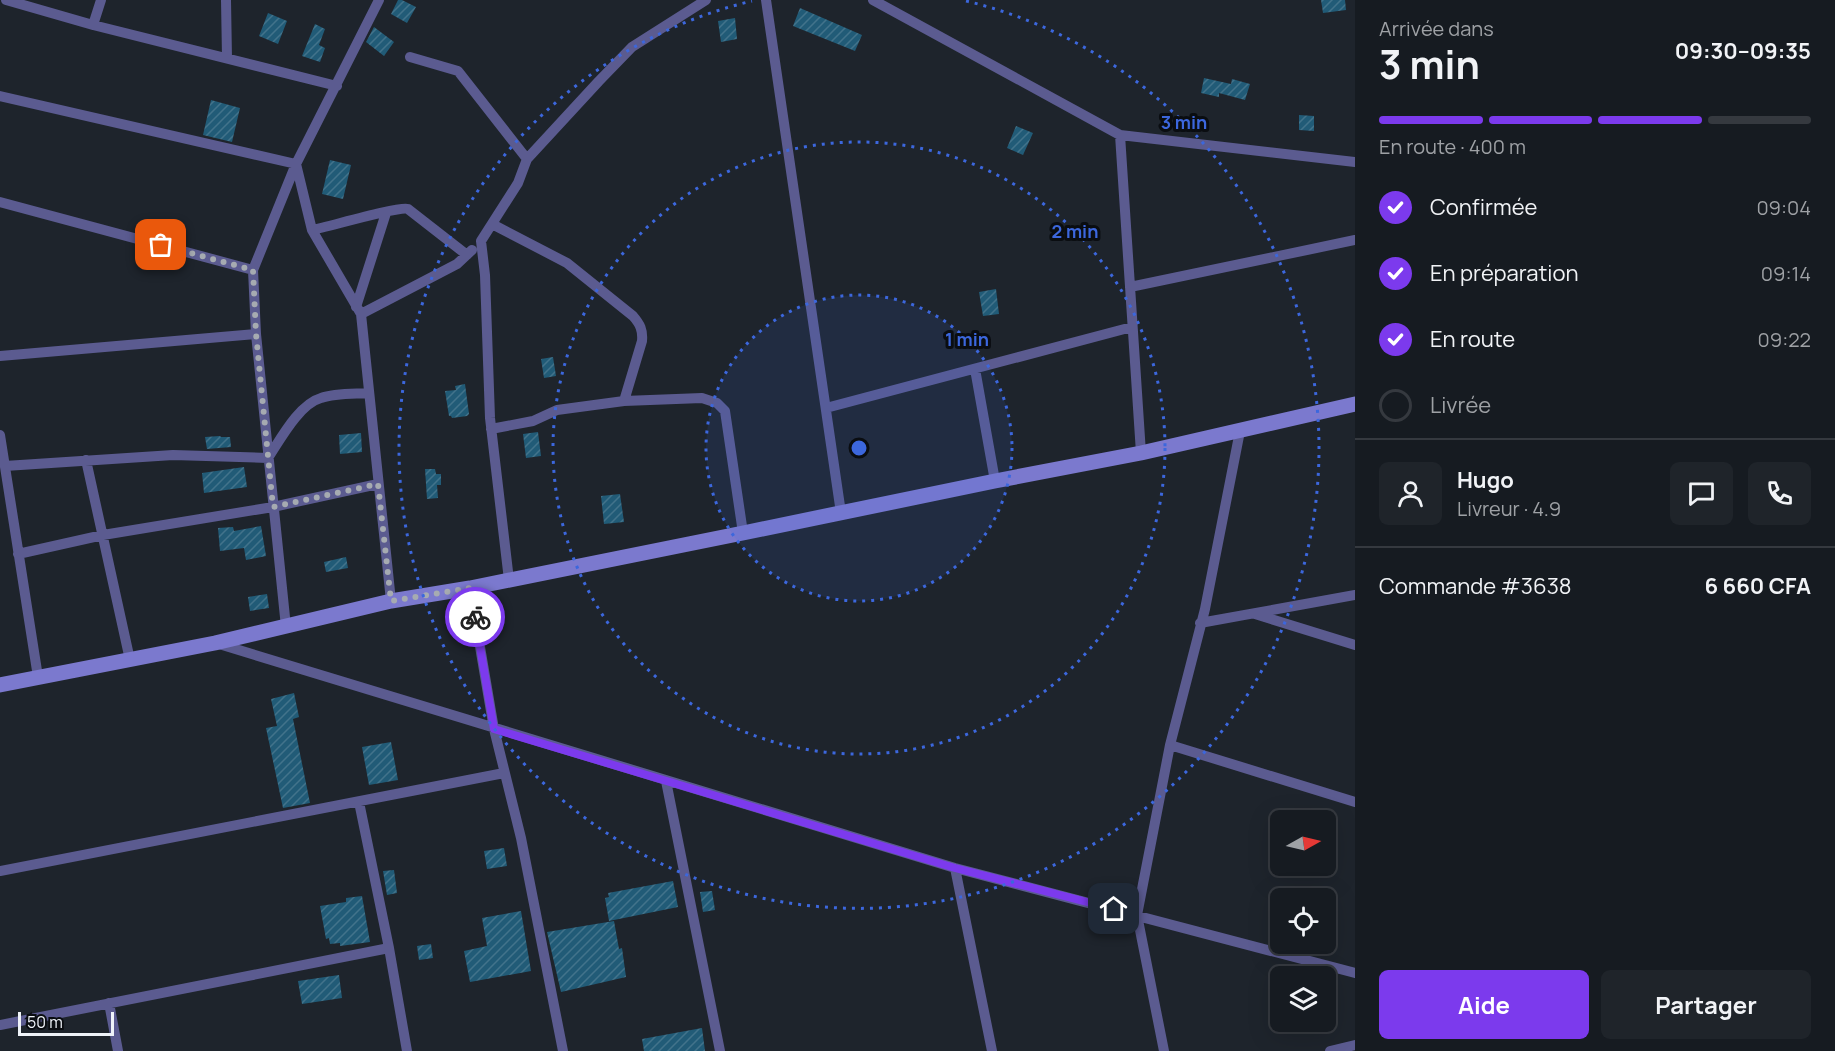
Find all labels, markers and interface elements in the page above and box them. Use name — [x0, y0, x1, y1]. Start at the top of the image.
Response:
text: Arrivée dans — [1379, 15, 1494, 42]
text: 09:30–09:35 — [1675, 36, 1811, 66]
text: 3 min — [1379, 37, 1480, 91]
text: 3 min — [1161, 110, 1207, 134]
text: En route · 400 m — [1379, 133, 1526, 160]
icon: check — [1379, 191, 1412, 224]
text: Confirmée — [1430, 192, 1537, 222]
text: 09:04 — [1756, 194, 1811, 221]
pin — [135, 219, 186, 270]
text: 2 min — [1052, 219, 1098, 243]
icon: bag — [144, 228, 177, 261]
icon: check — [1379, 257, 1412, 290]
text: En préparation — [1430, 258, 1578, 288]
text: 09:14 — [1761, 260, 1811, 287]
icon: check — [1379, 323, 1412, 356]
text: En route — [1430, 324, 1515, 354]
text: 09:22 — [1758, 326, 1811, 353]
text: 1 min — [945, 327, 989, 351]
text: Livrée — [1430, 390, 1491, 420]
centre of rings — [849, 438, 869, 458]
button: person — [1379, 462, 1442, 525]
button: chat — [1670, 462, 1733, 525]
button: phone — [1748, 462, 1811, 525]
text: Hugo — [1457, 465, 1514, 495]
text: Livreur · 4.9 — [1457, 495, 1561, 522]
text: Commande #3638 — [1379, 571, 1572, 601]
text: 6 660 CFA — [1704, 571, 1811, 601]
courier — [445, 587, 505, 647]
icon: bike — [459, 601, 492, 634]
north arrow — [1270, 810, 1336, 876]
map controls — [1270, 810, 1336, 1032]
pin — [1088, 883, 1139, 934]
button: locate — [1270, 888, 1336, 954]
icon: home — [1097, 892, 1130, 925]
button: layers — [1270, 966, 1336, 1032]
button: Aide — [1379, 970, 1589, 1039]
button: Partager — [1601, 970, 1811, 1039]
scale bar — [18, 1009, 114, 1036]
text: 50 m — [27, 1011, 63, 1033]

